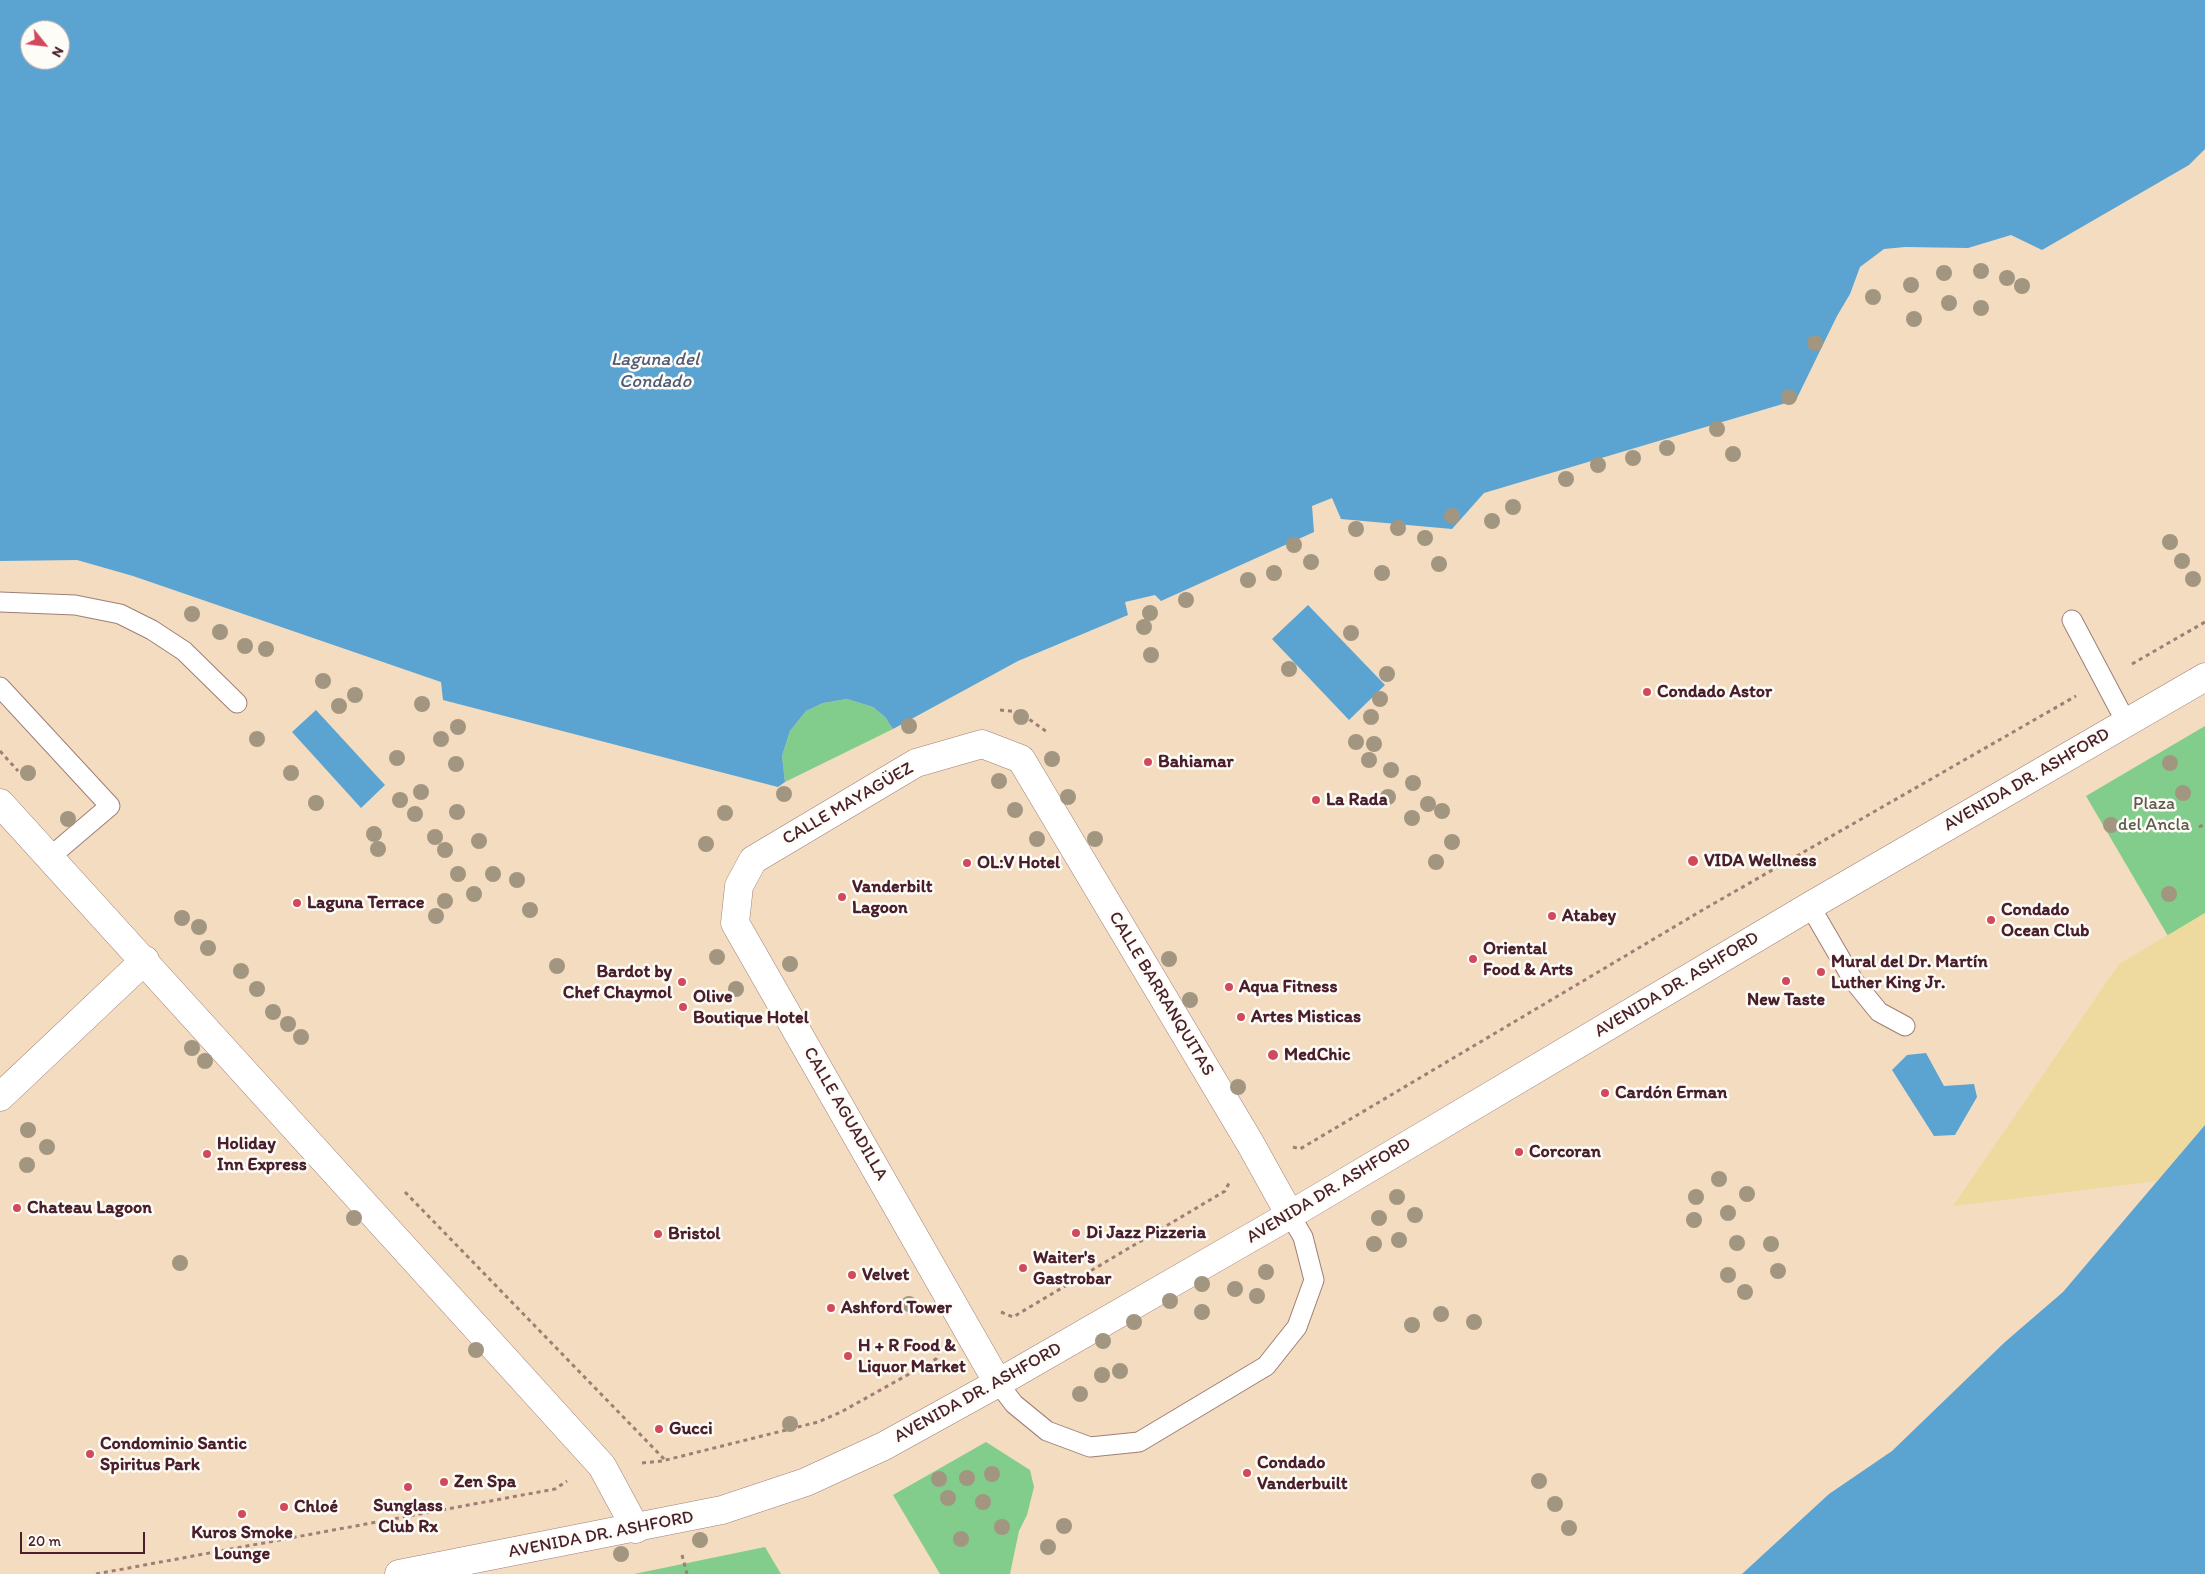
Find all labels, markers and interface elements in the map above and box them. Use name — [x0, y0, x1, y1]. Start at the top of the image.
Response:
north arrow — [20, 20, 70, 70]
text: N — [48, 44, 67, 60]
water label: Laguna del Condado — [611, 349, 699, 393]
place label: Condado Astor — [1657, 681, 1772, 703]
marker: Condado Astor — [1641, 686, 1653, 698]
street label: AVENIDA DR. ASHFORD — [1940, 724, 2114, 836]
place label: Bahiamar — [1158, 751, 1234, 773]
marker: Bahiamar — [1142, 756, 1154, 768]
street label: CALLE MAYAGÜEZ — [779, 758, 917, 850]
place label: La Rada — [1326, 789, 1388, 811]
park label: Plaza del Ancla — [2118, 793, 2190, 836]
marker: La Rada — [1310, 794, 1322, 806]
place label: VIDA Wellness — [1704, 850, 1817, 872]
place label: OL:V Hotel — [977, 852, 1060, 874]
marker: VIDA Wellness — [1686, 854, 1700, 868]
marker: OL:V Hotel — [961, 857, 973, 869]
place label: Vanderbilt Lagoon — [852, 876, 933, 919]
marker: Vanderbilt Lagoon — [836, 891, 848, 903]
place label: Laguna Terrace — [307, 892, 424, 914]
marker: Laguna Terrace — [291, 897, 303, 909]
place label: Condado Ocean Club — [2001, 899, 2089, 942]
place label: Atabey — [1562, 905, 1616, 927]
street label: CALLE BARRANQUITAS — [1103, 908, 1219, 1080]
marker: Atabey — [1546, 910, 1558, 922]
marker: Condado Ocean Club — [1985, 914, 1997, 926]
street label: AVENIDA DR. ASHFORD — [1591, 927, 1763, 1043]
place label: Oriental Food & Arts — [1483, 938, 1573, 981]
place label: Mural del Dr. Martín Luther King Jr. — [1831, 951, 1988, 994]
marker: Oriental Food & Arts — [1467, 953, 1479, 965]
place label: Bardot by Chef Chaymol — [563, 961, 672, 1004]
marker: Mural del Dr. Martín Luther King Jr. — [1815, 966, 1827, 978]
marker: New Taste — [1780, 975, 1792, 987]
marker: Bardot by Chef Chaymol — [676, 976, 688, 988]
place label: Aqua Fitness — [1239, 976, 1337, 998]
marker: Aqua Fitness — [1223, 981, 1235, 993]
place label: Olive Boutique Hotel — [693, 986, 809, 1028]
place label: New Taste — [1747, 989, 1825, 1011]
marker: Olive Boutique Hotel — [677, 1001, 689, 1013]
place label: Artes Misticas — [1251, 1006, 1361, 1028]
marker: Artes Misticas — [1235, 1011, 1247, 1023]
street label: CALLE AGUADILLA — [798, 1043, 892, 1185]
place label: MedChic — [1284, 1044, 1350, 1066]
marker: MedChic — [1266, 1048, 1280, 1062]
place label: Cardón Erman — [1615, 1082, 1727, 1104]
marker: Cardón Erman — [1599, 1087, 1611, 1099]
place label: Holiday Inn Express — [217, 1133, 307, 1176]
street label: AVENIDA DR. ASHFORD — [1243, 1133, 1415, 1249]
place label: Corcoran — [1529, 1141, 1601, 1163]
marker: Corcoran — [1513, 1146, 1525, 1158]
marker: Holiday Inn Express — [201, 1148, 213, 1160]
place label: Chateau Lagoon — [27, 1197, 152, 1219]
marker: Chateau Lagoon — [11, 1202, 23, 1214]
place label: Di Jazz Pizzeria — [1086, 1222, 1206, 1244]
place label: Bristol — [668, 1223, 720, 1245]
marker: Di Jazz Pizzeria — [1070, 1227, 1082, 1239]
marker: Bristol — [652, 1228, 664, 1240]
place label: Waiter's Gastrobar — [1033, 1247, 1111, 1290]
marker: Waiter's Gastrobar — [1017, 1262, 1029, 1274]
place label: Velvet — [862, 1264, 909, 1286]
marker: Velvet — [846, 1269, 858, 1281]
place label: Ashford Tower — [841, 1297, 952, 1319]
marker: Ashford Tower — [825, 1302, 837, 1314]
place label: H + R Food & Liquor Market — [858, 1335, 966, 1378]
street label: AVENIDA DR. ASHFORD — [891, 1338, 1065, 1448]
marker: H + R Food & Liquor Market — [842, 1350, 854, 1362]
place label: Gucci — [669, 1418, 713, 1440]
marker: Gucci — [653, 1423, 665, 1435]
place label: Condominio Santic Spiritus Park — [100, 1433, 247, 1476]
marker: Condominio Santic Spiritus Park — [84, 1448, 96, 1460]
place label: Condado Vanderbuilt — [1257, 1452, 1348, 1495]
marker: Condado Vanderbuilt — [1241, 1467, 1253, 1479]
place label: Zen Spa — [454, 1471, 516, 1493]
marker: Zen Spa — [438, 1476, 450, 1488]
marker: Sunglass Club Rx — [402, 1481, 414, 1493]
place label: Sunglass Club Rx — [373, 1495, 443, 1538]
place label: Chloé — [294, 1496, 338, 1518]
marker: Chloé — [278, 1501, 290, 1513]
street label: AVENIDA DR. ASHFORD — [507, 1506, 695, 1564]
marker: Kuros Smoke Lounge — [236, 1508, 248, 1520]
scale bar — [22, 1522, 148, 1554]
place label: Kuros Smoke Lounge — [191, 1522, 293, 1565]
text: 20 m — [28, 1532, 61, 1550]

